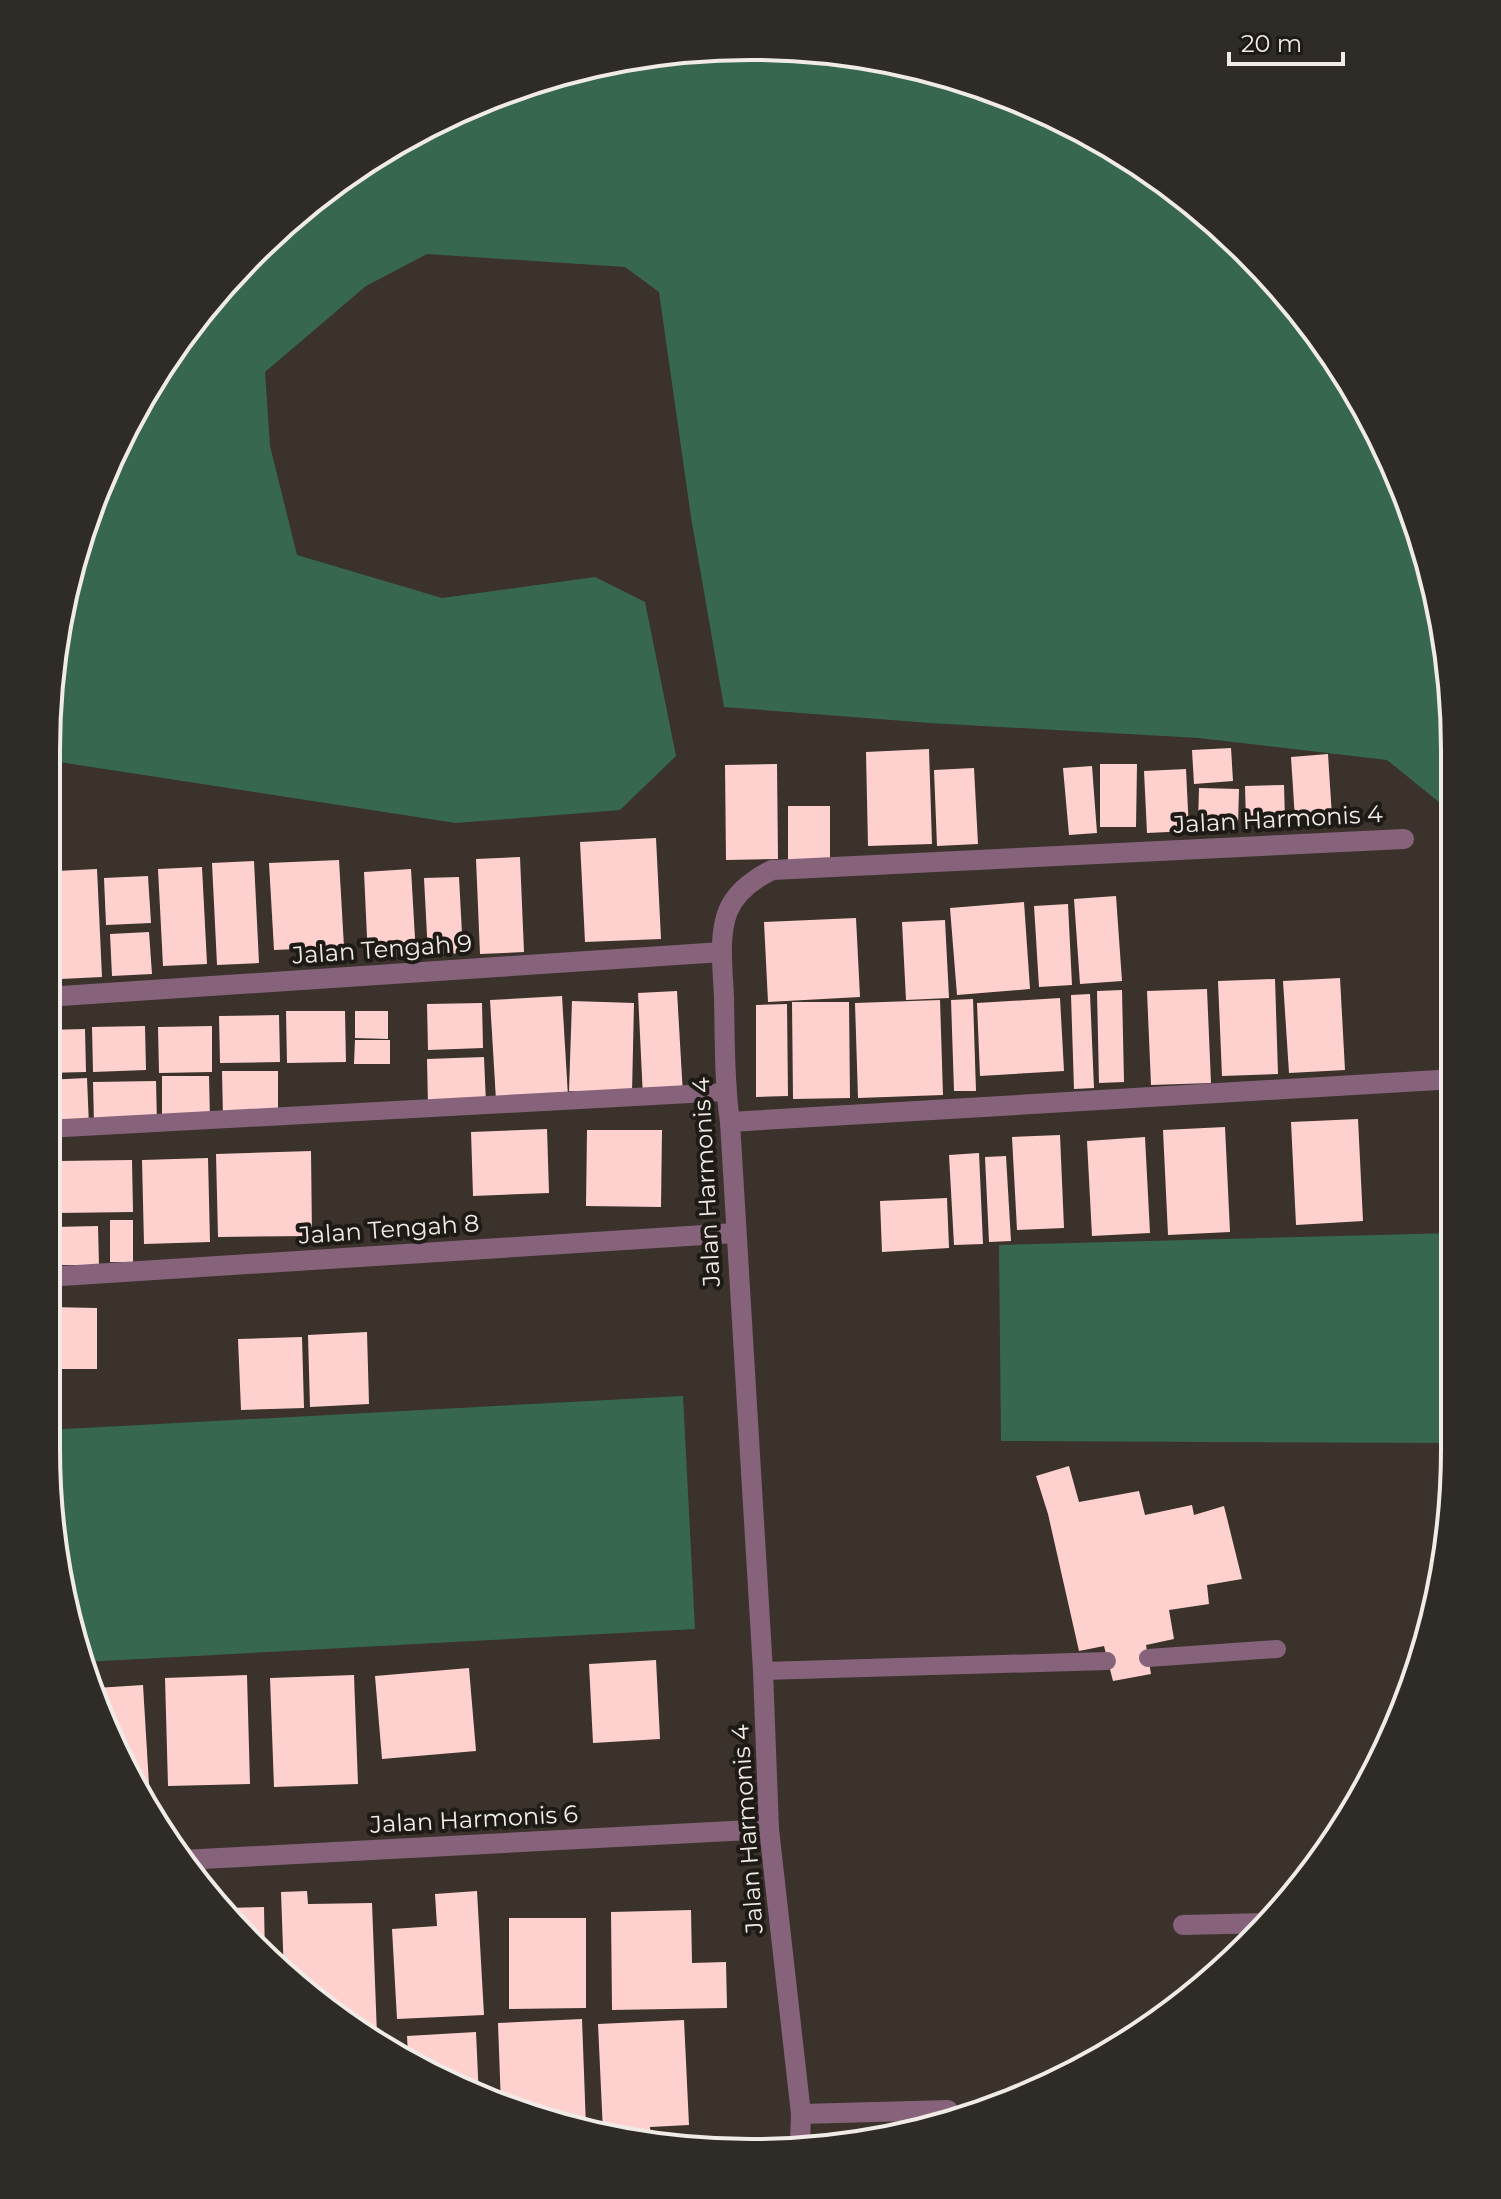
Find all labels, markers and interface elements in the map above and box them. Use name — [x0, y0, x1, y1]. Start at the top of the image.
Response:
scale bar — [1229, 16, 1343, 66]
text: 20 m — [1241, 29, 1302, 58]
street label: Jalan Harmonis 4 — [1172, 799, 1383, 839]
street label: Jalan Tengah 9 — [290, 928, 473, 970]
street label: Jalan Harmonis 4 — [686, 1077, 726, 1288]
street label: Jalan Tengah 8 — [297, 1208, 480, 1250]
street label: Jalan Harmonis 4 — [725, 1723, 769, 1935]
street label: Jalan Harmonis 6 — [368, 1799, 579, 1839]

